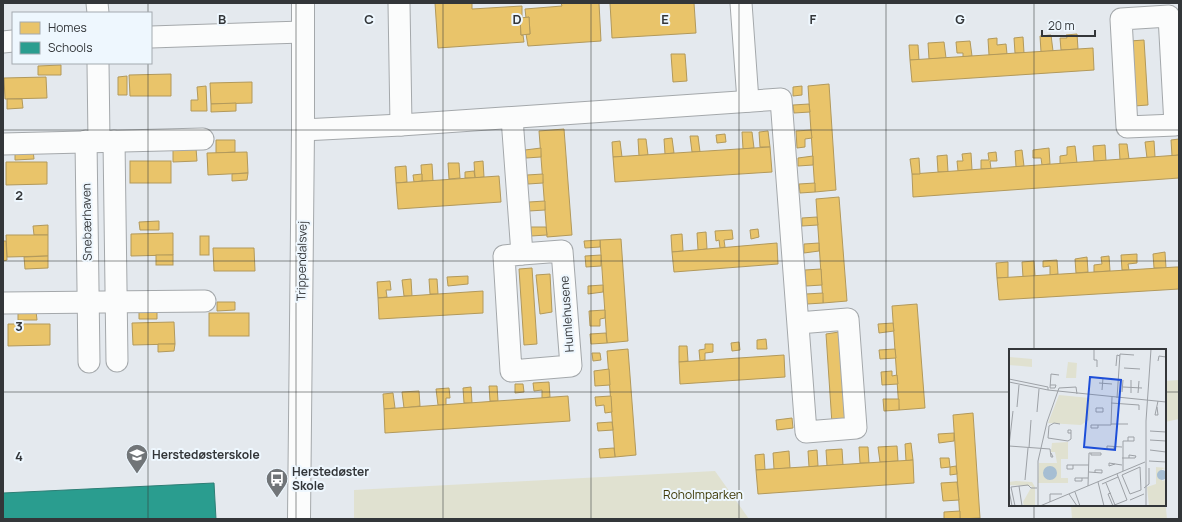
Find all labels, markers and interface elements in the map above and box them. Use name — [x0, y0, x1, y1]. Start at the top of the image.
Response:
text: B — [218, 10, 226, 28]
text: C — [364, 10, 374, 28]
text: D — [512, 10, 522, 28]
text: E — [661, 10, 669, 28]
text: F — [810, 10, 817, 28]
text: G — [955, 10, 965, 28]
legend — [12, 12, 152, 64]
scale bar — [1042, 12, 1095, 38]
text: 20 m — [1048, 17, 1075, 34]
text: Homes — [48, 19, 87, 36]
text: Schools — [48, 39, 92, 56]
street label: Snebærhaven — [77, 183, 96, 261]
text: 2 — [15, 186, 23, 204]
street label: Trippendalsvej — [292, 221, 311, 301]
street label: Humlehusene — [555, 275, 578, 353]
text: 3 — [15, 317, 23, 335]
inset map — [1009, 349, 1166, 506]
school or university icon: Herstedøsterskole — [124, 442, 150, 475]
place label: Herstedøsterskole — [152, 446, 260, 463]
text: 4 — [15, 447, 23, 465]
place label: Herstedøster Skole — [292, 463, 369, 494]
bus stop icon: Herstedøster Skole — [264, 466, 290, 499]
park label: Roholmparken — [663, 486, 743, 503]

